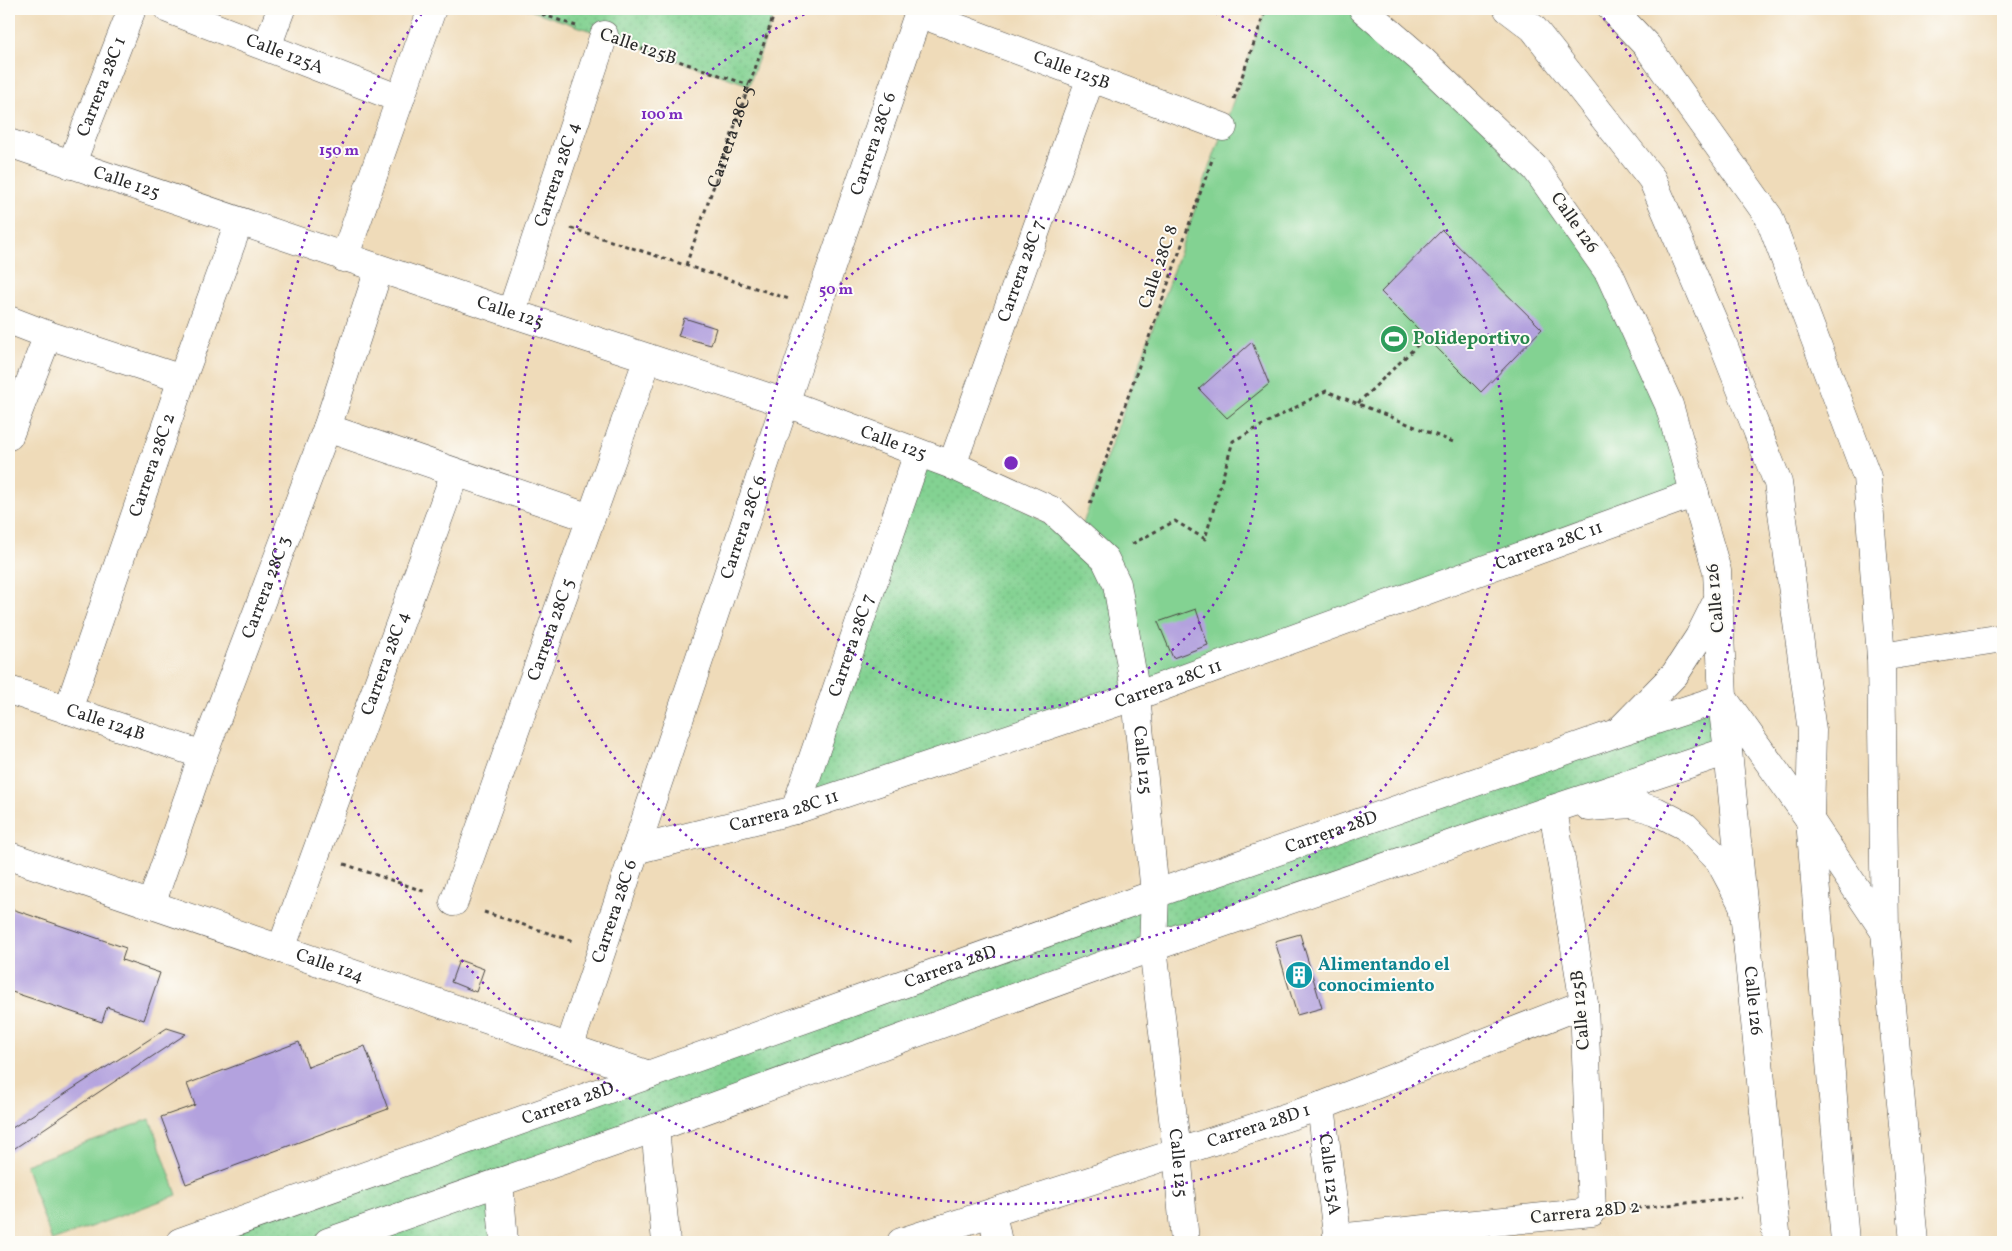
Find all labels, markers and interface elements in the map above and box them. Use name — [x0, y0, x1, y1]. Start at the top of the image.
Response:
street label: Calle 125B — [596, 22, 680, 72]
street label: Calle 125A — [242, 28, 327, 81]
street label: Carrera 28C 1 — [71, 33, 132, 141]
street label: Calle 125B — [1030, 45, 1114, 96]
street label: Carrera 28C 5 — [702, 82, 761, 191]
street label: Carrera 28C 6 — [844, 89, 903, 199]
text: 100 m — [641, 105, 684, 126]
street label: Carrera 28C 4 — [528, 119, 587, 230]
text: 150 m — [319, 141, 359, 162]
street label: Calle 125 — [90, 160, 163, 206]
street label: Calle 126 — [1544, 187, 1604, 259]
street label: Carrera 28C 7 — [992, 216, 1051, 326]
street label: Calle 28C 8 — [1133, 222, 1185, 312]
text: 50 m — [819, 280, 853, 301]
street label: Calle 125 — [473, 290, 547, 335]
sports icon: Polideportivo — [1379, 324, 1409, 354]
place label: Polideportivo — [1413, 327, 1530, 352]
street label: Carrera 28C 2 — [123, 410, 182, 520]
street label: Calle 125 — [857, 419, 930, 467]
centre of rings — [1002, 454, 1020, 472]
street label: Carrera 28C 6 — [714, 472, 772, 583]
street label: Carrera 28C 11 — [1492, 515, 1606, 577]
street label: Carrera 28C 3 — [236, 533, 297, 642]
street label: Calle 126 — [1701, 562, 1731, 634]
street label: Carrera 28C 5 — [521, 575, 581, 685]
street label: Carrera 28C 7 — [822, 591, 881, 700]
street label: Carrera 28C 4 — [355, 608, 416, 719]
street label: Carrera 28C 11 — [1111, 653, 1226, 715]
street label: Calle 124B — [63, 698, 148, 747]
street label: Calle 125 — [1126, 725, 1158, 796]
street label: Carrera 28C 11 — [727, 784, 842, 838]
street label: Carrera 28D — [1282, 805, 1381, 860]
street label: Carrera 28C 6 — [586, 856, 644, 967]
street label: Carrera 28D — [901, 939, 1000, 995]
street label: Calle 124 — [292, 943, 367, 989]
place label: Alimentando el conocimiento — [1318, 953, 1450, 999]
building icon: Alimentando el conocimiento — [1284, 960, 1314, 990]
street label: Calle 126 — [1737, 965, 1769, 1037]
street label: Calle 125B — [1565, 969, 1597, 1051]
street label: Carrera 28D — [518, 1076, 618, 1131]
street label: Carrera 28D 1 — [1204, 1098, 1313, 1155]
street label: Calle 125 — [1162, 1127, 1193, 1198]
street label: Calle 125A — [1312, 1132, 1347, 1217]
street label: Carrera 28D 2 — [1529, 1195, 1641, 1231]

